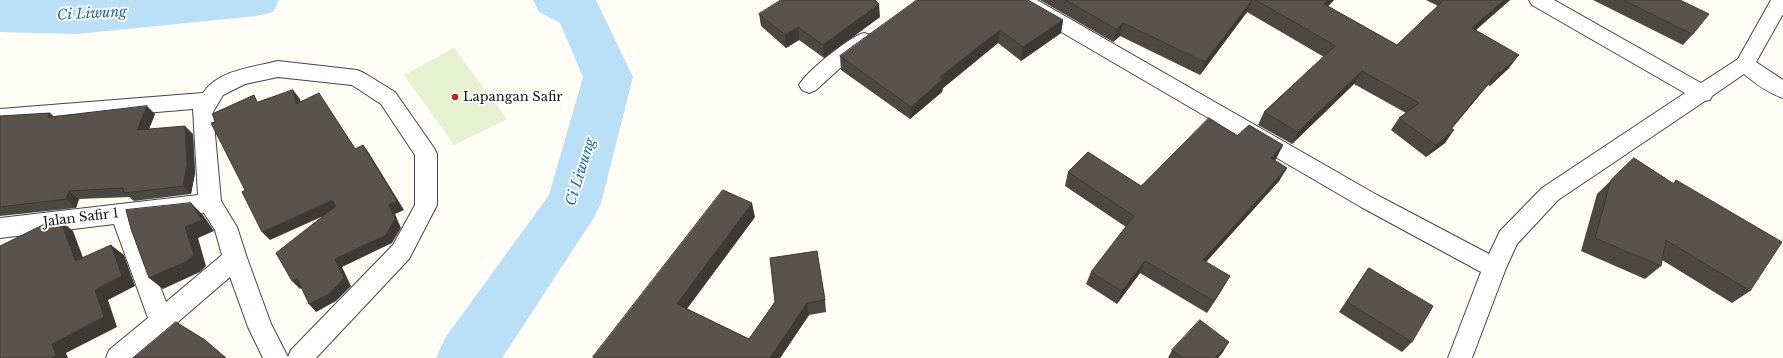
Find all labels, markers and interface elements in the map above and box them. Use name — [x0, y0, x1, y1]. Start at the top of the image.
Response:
water label: Ci Liwung — [57, 4, 127, 24]
place label: Lapangan Safir — [463, 89, 563, 105]
marker: Lapangan Safir — [450, 92, 460, 102]
water label: Ci Liwung — [563, 136, 599, 208]
street label: Jalan Safir 1 — [42, 206, 120, 230]

